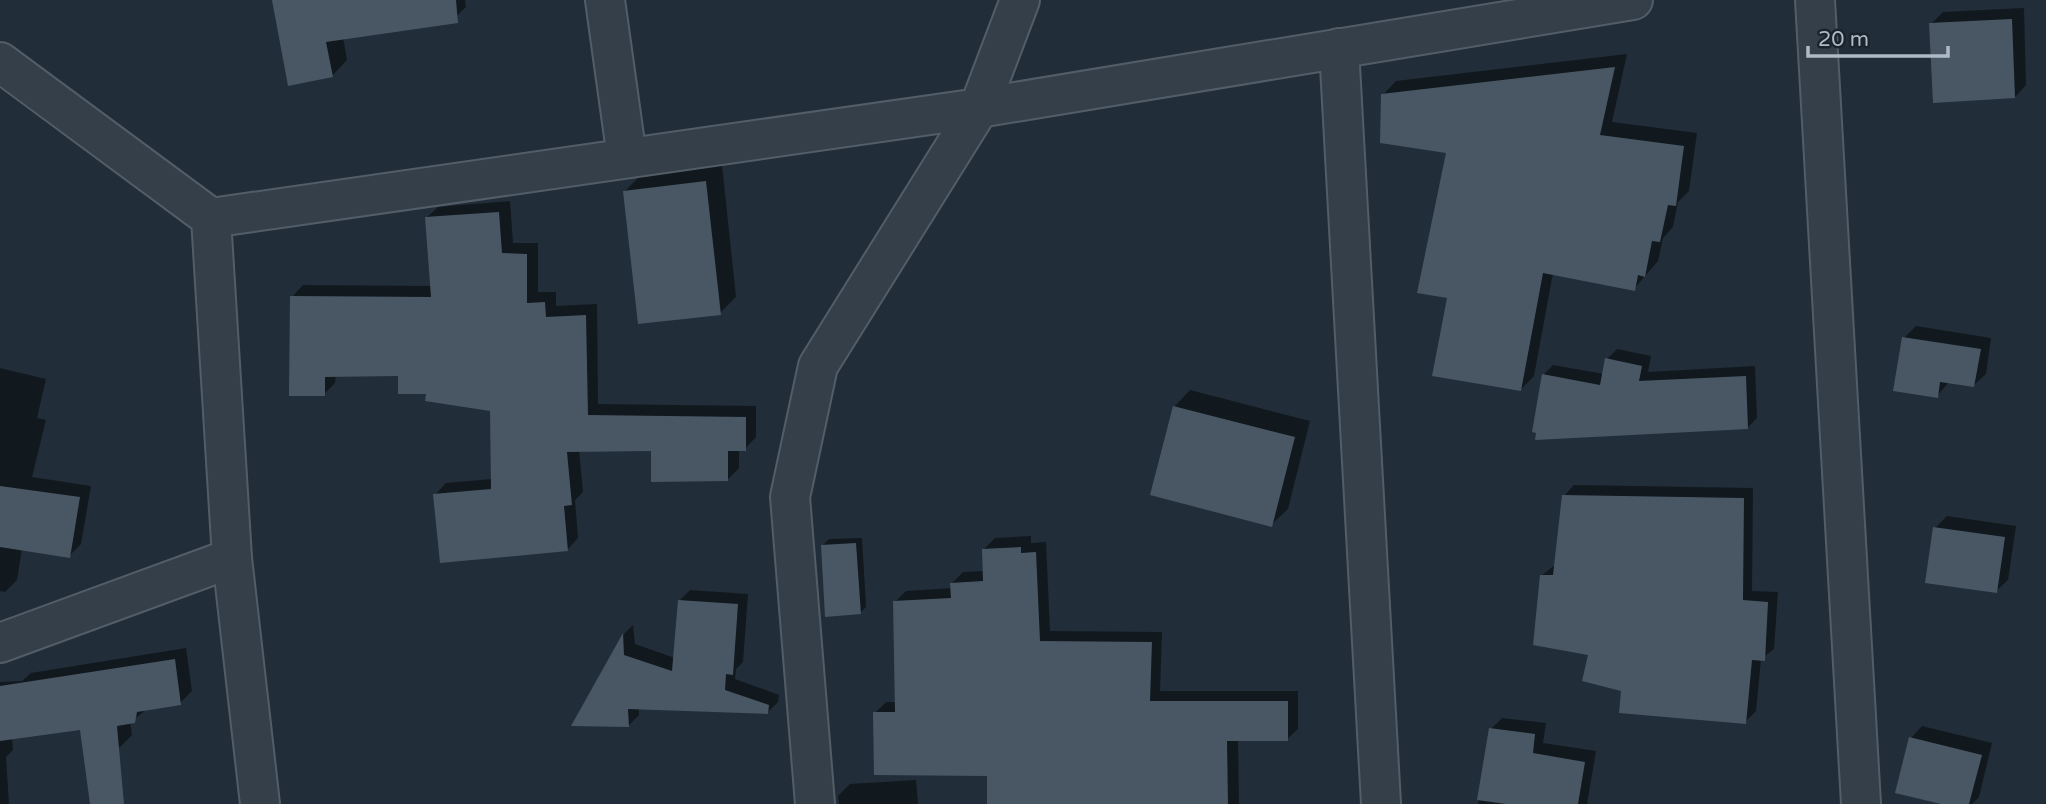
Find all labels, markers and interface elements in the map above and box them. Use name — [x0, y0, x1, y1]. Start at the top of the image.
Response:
scale bar — [1808, 14, 1948, 58]
text: 20 m — [1818, 27, 1869, 52]

